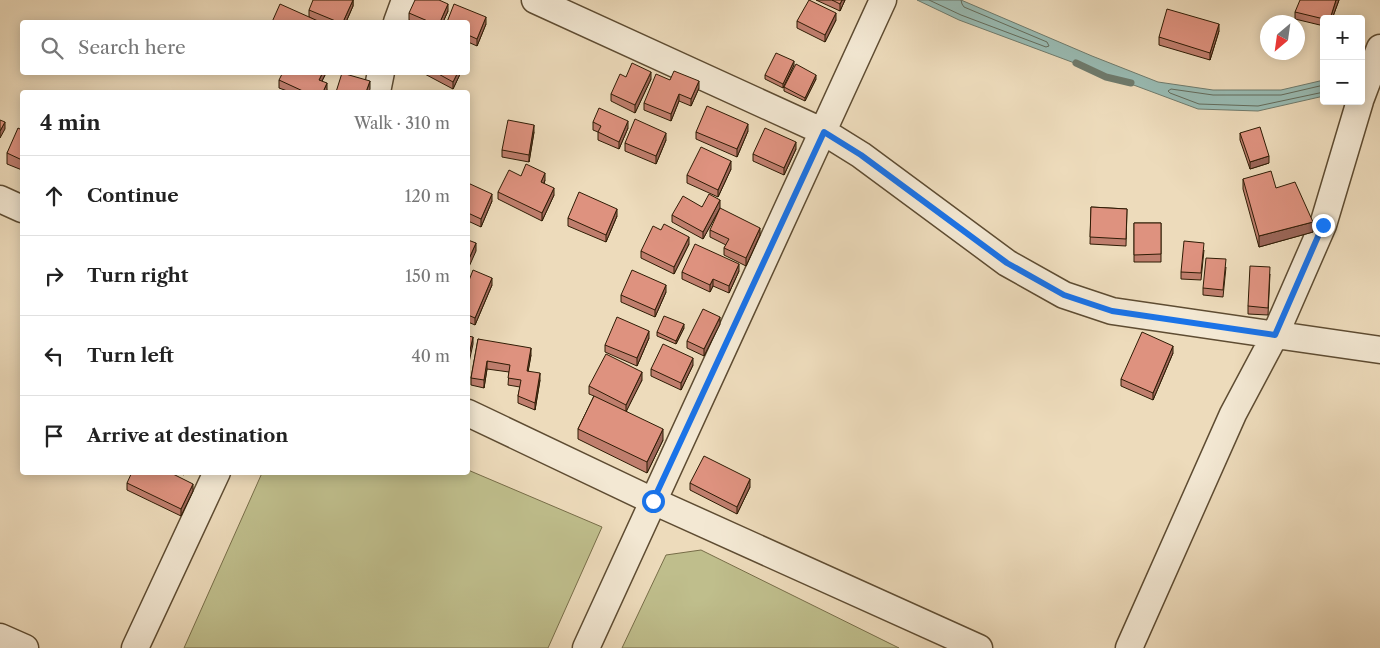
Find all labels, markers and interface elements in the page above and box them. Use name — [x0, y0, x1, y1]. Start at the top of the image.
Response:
north arrow — [1260, 15, 1305, 60]
map controls — [1320, 15, 1365, 105]
button: + — [1320, 15, 1365, 60]
search box — [20, 20, 470, 75]
icon: search — [38, 34, 66, 62]
text: Search here — [78, 36, 186, 59]
button: − — [1320, 60, 1365, 105]
text: 4 min — [40, 110, 101, 135]
text: Walk · 310 m — [354, 113, 450, 133]
icon: ahead — [40, 182, 68, 210]
text: Continue — [87, 184, 179, 207]
text: 120 m — [405, 186, 450, 206]
route end — [1312, 214, 1335, 237]
icon: right — [40, 262, 68, 290]
text: Turn right — [87, 264, 188, 287]
text: 150 m — [405, 266, 450, 286]
icon: left — [40, 342, 68, 370]
text: Turn left — [87, 344, 174, 367]
text: 40 m — [411, 346, 450, 366]
icon: arrive — [40, 422, 68, 450]
text: Arrive at destination — [87, 424, 288, 447]
route start — [642, 490, 665, 513]

